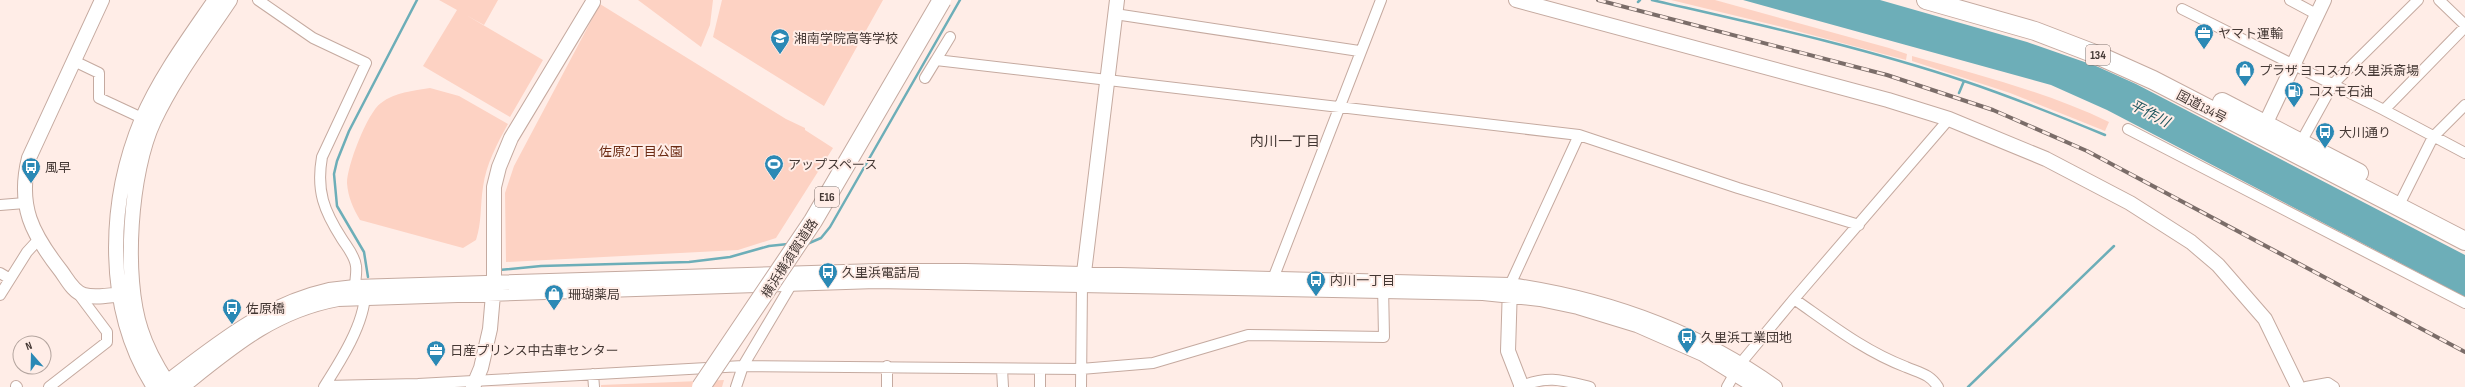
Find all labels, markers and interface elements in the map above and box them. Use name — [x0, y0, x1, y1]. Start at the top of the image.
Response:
office icon: ヤマト運輸 — [2193, 22, 2215, 50]
place label: ヤマト運輸 — [2218, 26, 2283, 42]
school or university icon: 湘南学院高等学校 — [769, 27, 791, 55]
place label: 湘南学院高等学校 — [794, 31, 898, 47]
road number: 134 — [2086, 45, 2110, 65]
shop icon: プラザ ヨコスカ 久里浜斎場 — [2234, 59, 2256, 87]
place label: プラザ ヨコスカ 久里浜斎場 — [2259, 63, 2419, 79]
fuel station icon: コスモ石油 — [2283, 80, 2305, 108]
place label: コスモ石油 — [2308, 84, 2373, 100]
street label: 国道134号 — [2174, 87, 2229, 127]
water label: 平作川 — [2127, 96, 2174, 131]
bus stop icon: 大川通り — [2314, 121, 2336, 149]
place label: 大川通り — [2339, 125, 2391, 141]
district label: 内川一丁目 — [1250, 133, 1320, 150]
park label: 佐原2丁目公園 — [599, 144, 683, 160]
sports icon: アップスペース — [763, 153, 785, 181]
bus stop icon: 風早 — [20, 156, 42, 184]
place label: アップスペース — [788, 157, 877, 173]
place label: 風早 — [45, 160, 71, 176]
road number: E16 — [815, 187, 839, 207]
street label: 横浜横須賀道路 — [758, 216, 821, 301]
bus stop icon: 久里浜電話局 — [817, 261, 839, 289]
place label: 久里浜電話局 — [842, 265, 920, 281]
bus stop icon: 内川一丁目 — [1305, 269, 1327, 297]
place label: 内川一丁目 — [1330, 273, 1395, 289]
shop icon: 珊瑚薬局 — [543, 283, 565, 311]
place label: 珊瑚薬局 — [568, 287, 620, 303]
bus stop icon: 佐原橋 — [221, 297, 243, 325]
place label: 佐原橋 — [246, 301, 285, 317]
bus stop icon: 久里浜工業団地 — [1676, 326, 1698, 354]
place label: 久里浜工業団地 — [1701, 330, 1792, 346]
north arrow — [12, 335, 52, 375]
text: N — [24, 339, 34, 353]
office icon: 日産プリンス中古車センター — [425, 339, 447, 367]
place label: 日産プリンス中古車センター — [450, 343, 619, 359]

